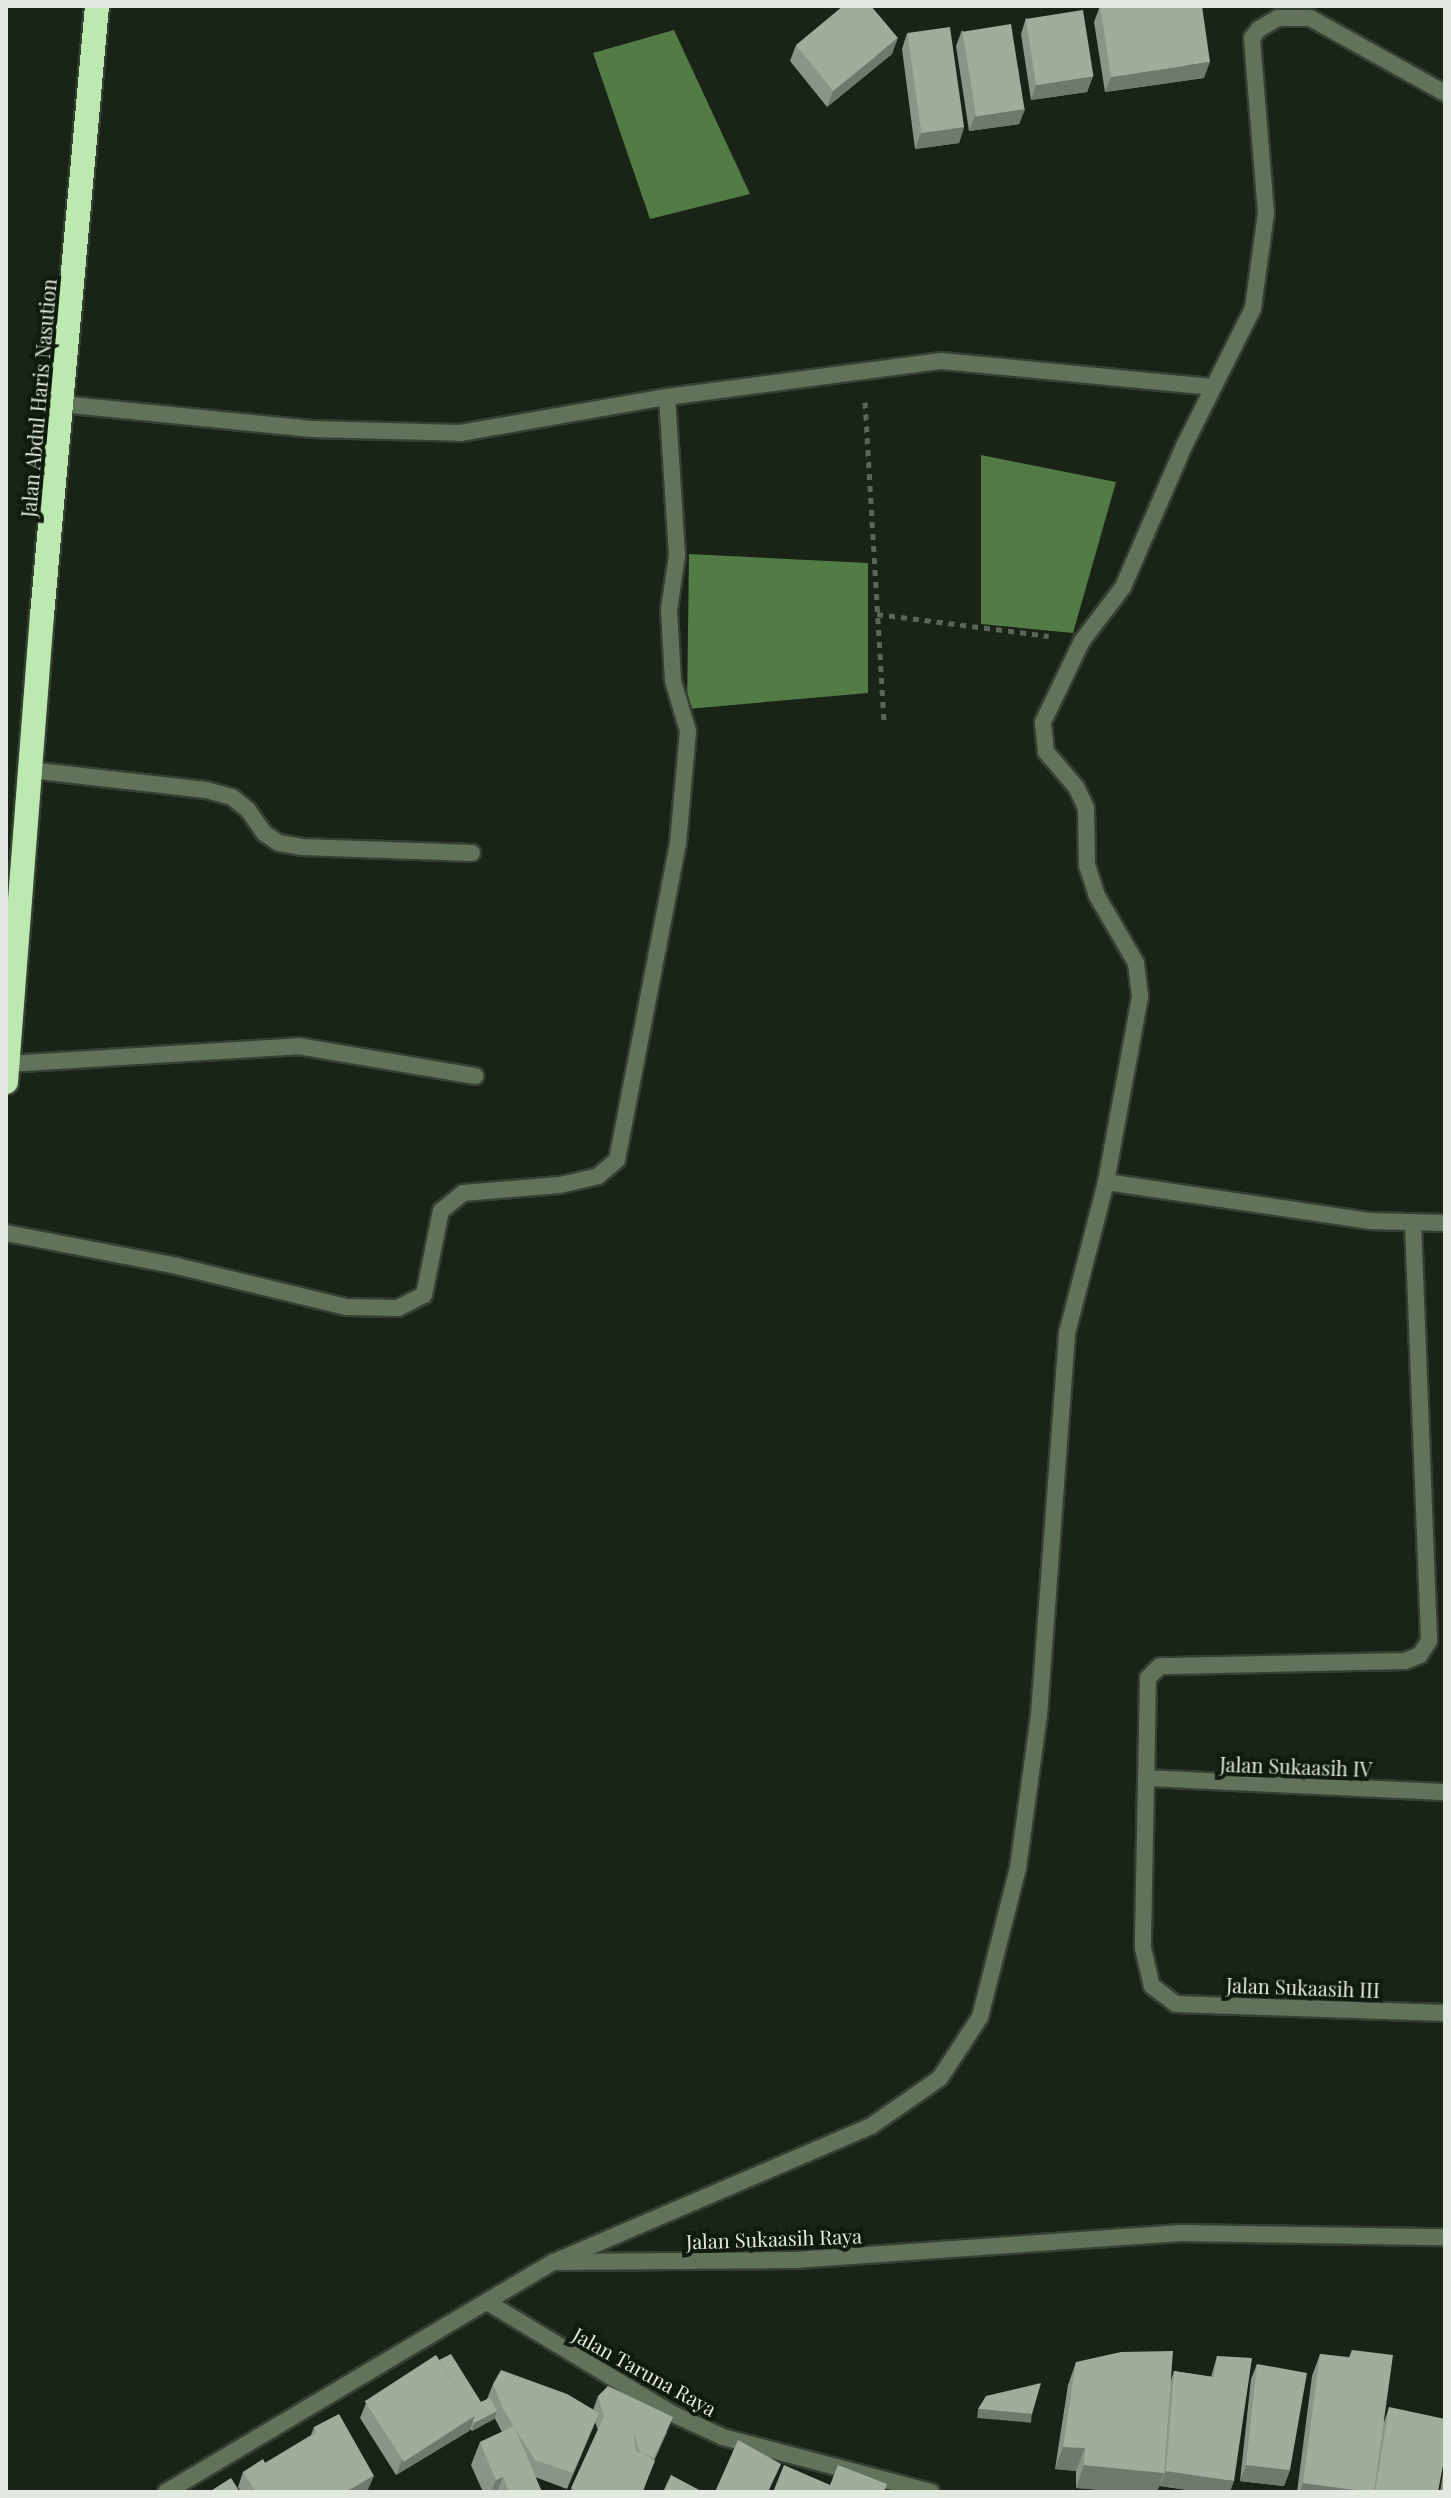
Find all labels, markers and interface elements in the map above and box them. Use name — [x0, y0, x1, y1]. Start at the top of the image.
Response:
street label: Jalan Abdul Haris Nasution — [16, 277, 60, 519]
street label: Jalan Sukaasih IV — [1219, 1751, 1373, 1781]
street label: Jalan Sukaasih III — [1226, 1972, 1380, 2002]
street label: Jalan Sukaasih Raya — [686, 2223, 862, 2253]
street label: Jalan Taruna Raya — [569, 2322, 721, 2420]

